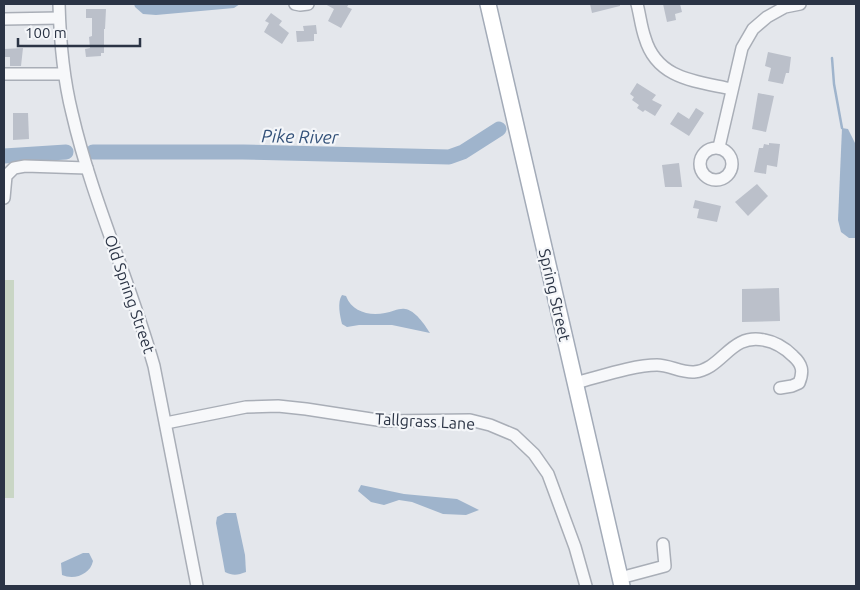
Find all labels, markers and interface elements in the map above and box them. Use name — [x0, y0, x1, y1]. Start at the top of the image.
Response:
scale bar — [18, 15, 140, 47]
text: 100 m — [25, 24, 67, 41]
water label: Pike River — [261, 125, 340, 147]
street label: Old Spring Street — [101, 232, 159, 356]
street label: Spring Street — [536, 247, 575, 344]
street label: Tallgrass Lane — [374, 409, 476, 433]

